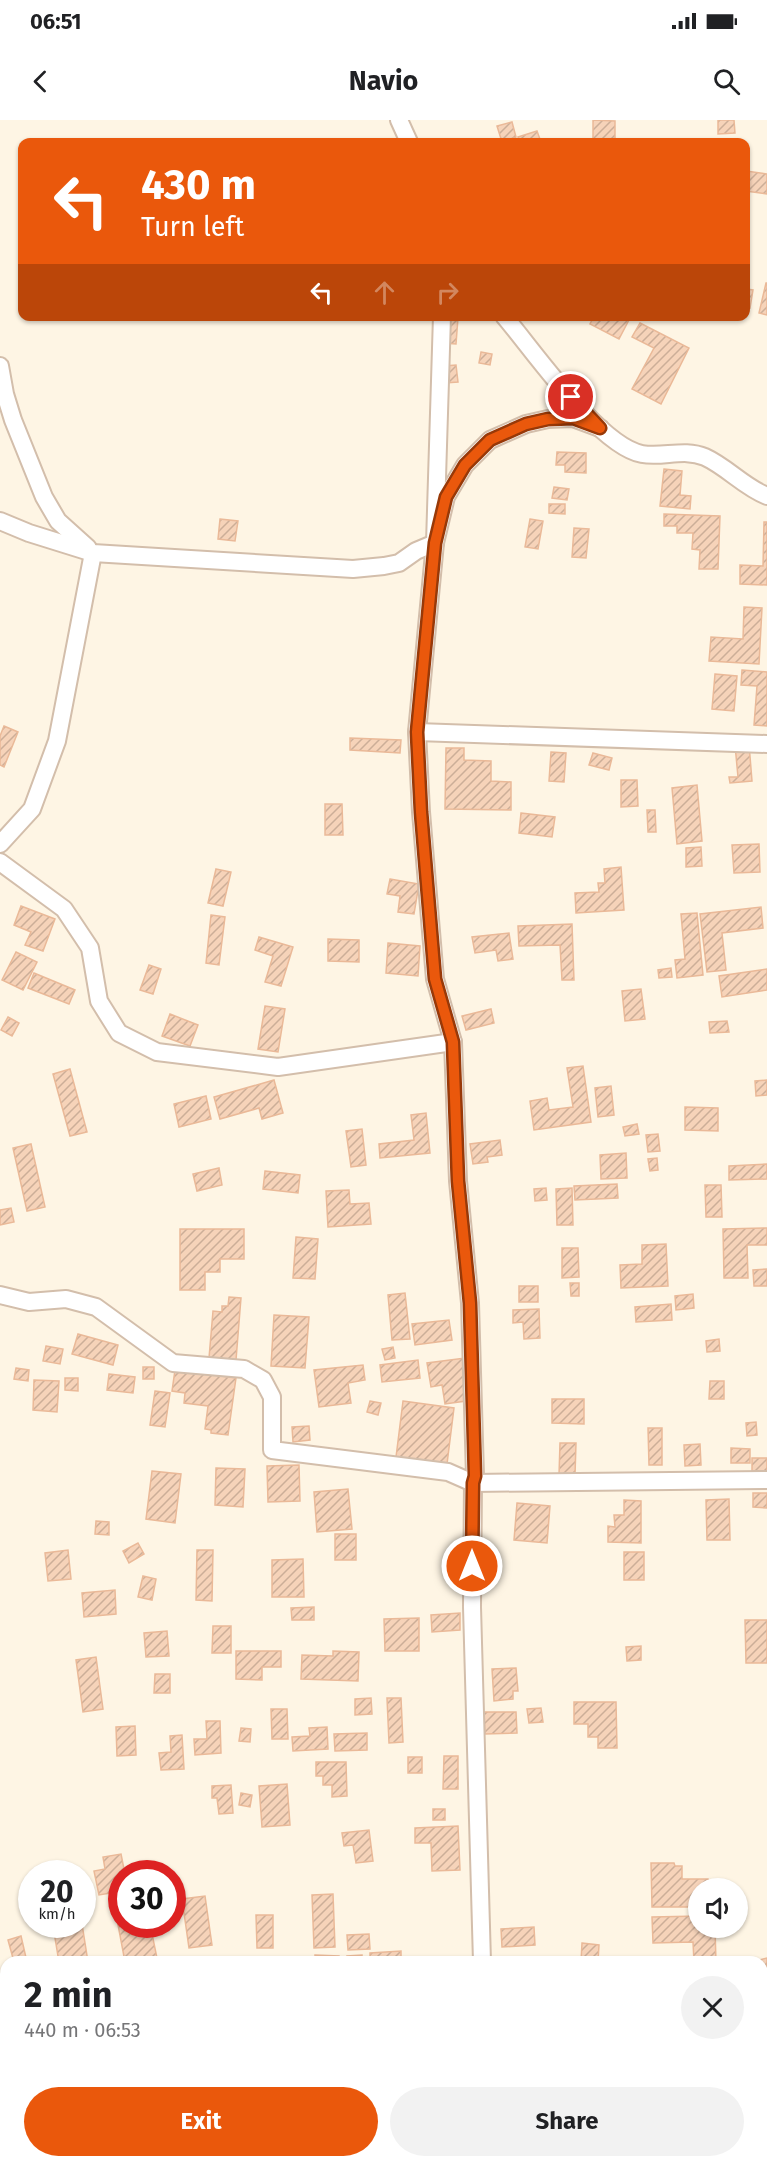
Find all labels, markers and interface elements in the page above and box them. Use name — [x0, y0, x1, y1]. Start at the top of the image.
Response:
text: 06:51 — [30, 8, 81, 35]
icon: back — [24, 65, 57, 98]
text: Navio — [349, 65, 418, 97]
icon: search — [710, 65, 743, 98]
text: 430 m — [141, 160, 256, 210]
icon: left — [42, 162, 120, 240]
text: Turn left — [141, 211, 244, 243]
icon: left — [305, 276, 338, 309]
icon: ahead — [368, 276, 401, 309]
icon: right — [431, 276, 464, 309]
pin — [545, 371, 596, 422]
icon: arrive — [554, 380, 587, 413]
position arrow — [440, 1534, 504, 1598]
speed limit sign: 30 — [108, 1860, 186, 1938]
text: 20 — [40, 1874, 74, 1910]
map controls — [688, 1878, 748, 1938]
button: sound — [688, 1878, 748, 1938]
text: km/h — [38, 1905, 76, 1923]
text: 2 min — [24, 1973, 113, 2017]
button: close — [681, 1976, 744, 2039]
text: 440 m · 06:53 — [24, 2018, 141, 2042]
button: Exit — [24, 2087, 378, 2156]
button: Share — [390, 2087, 744, 2156]

